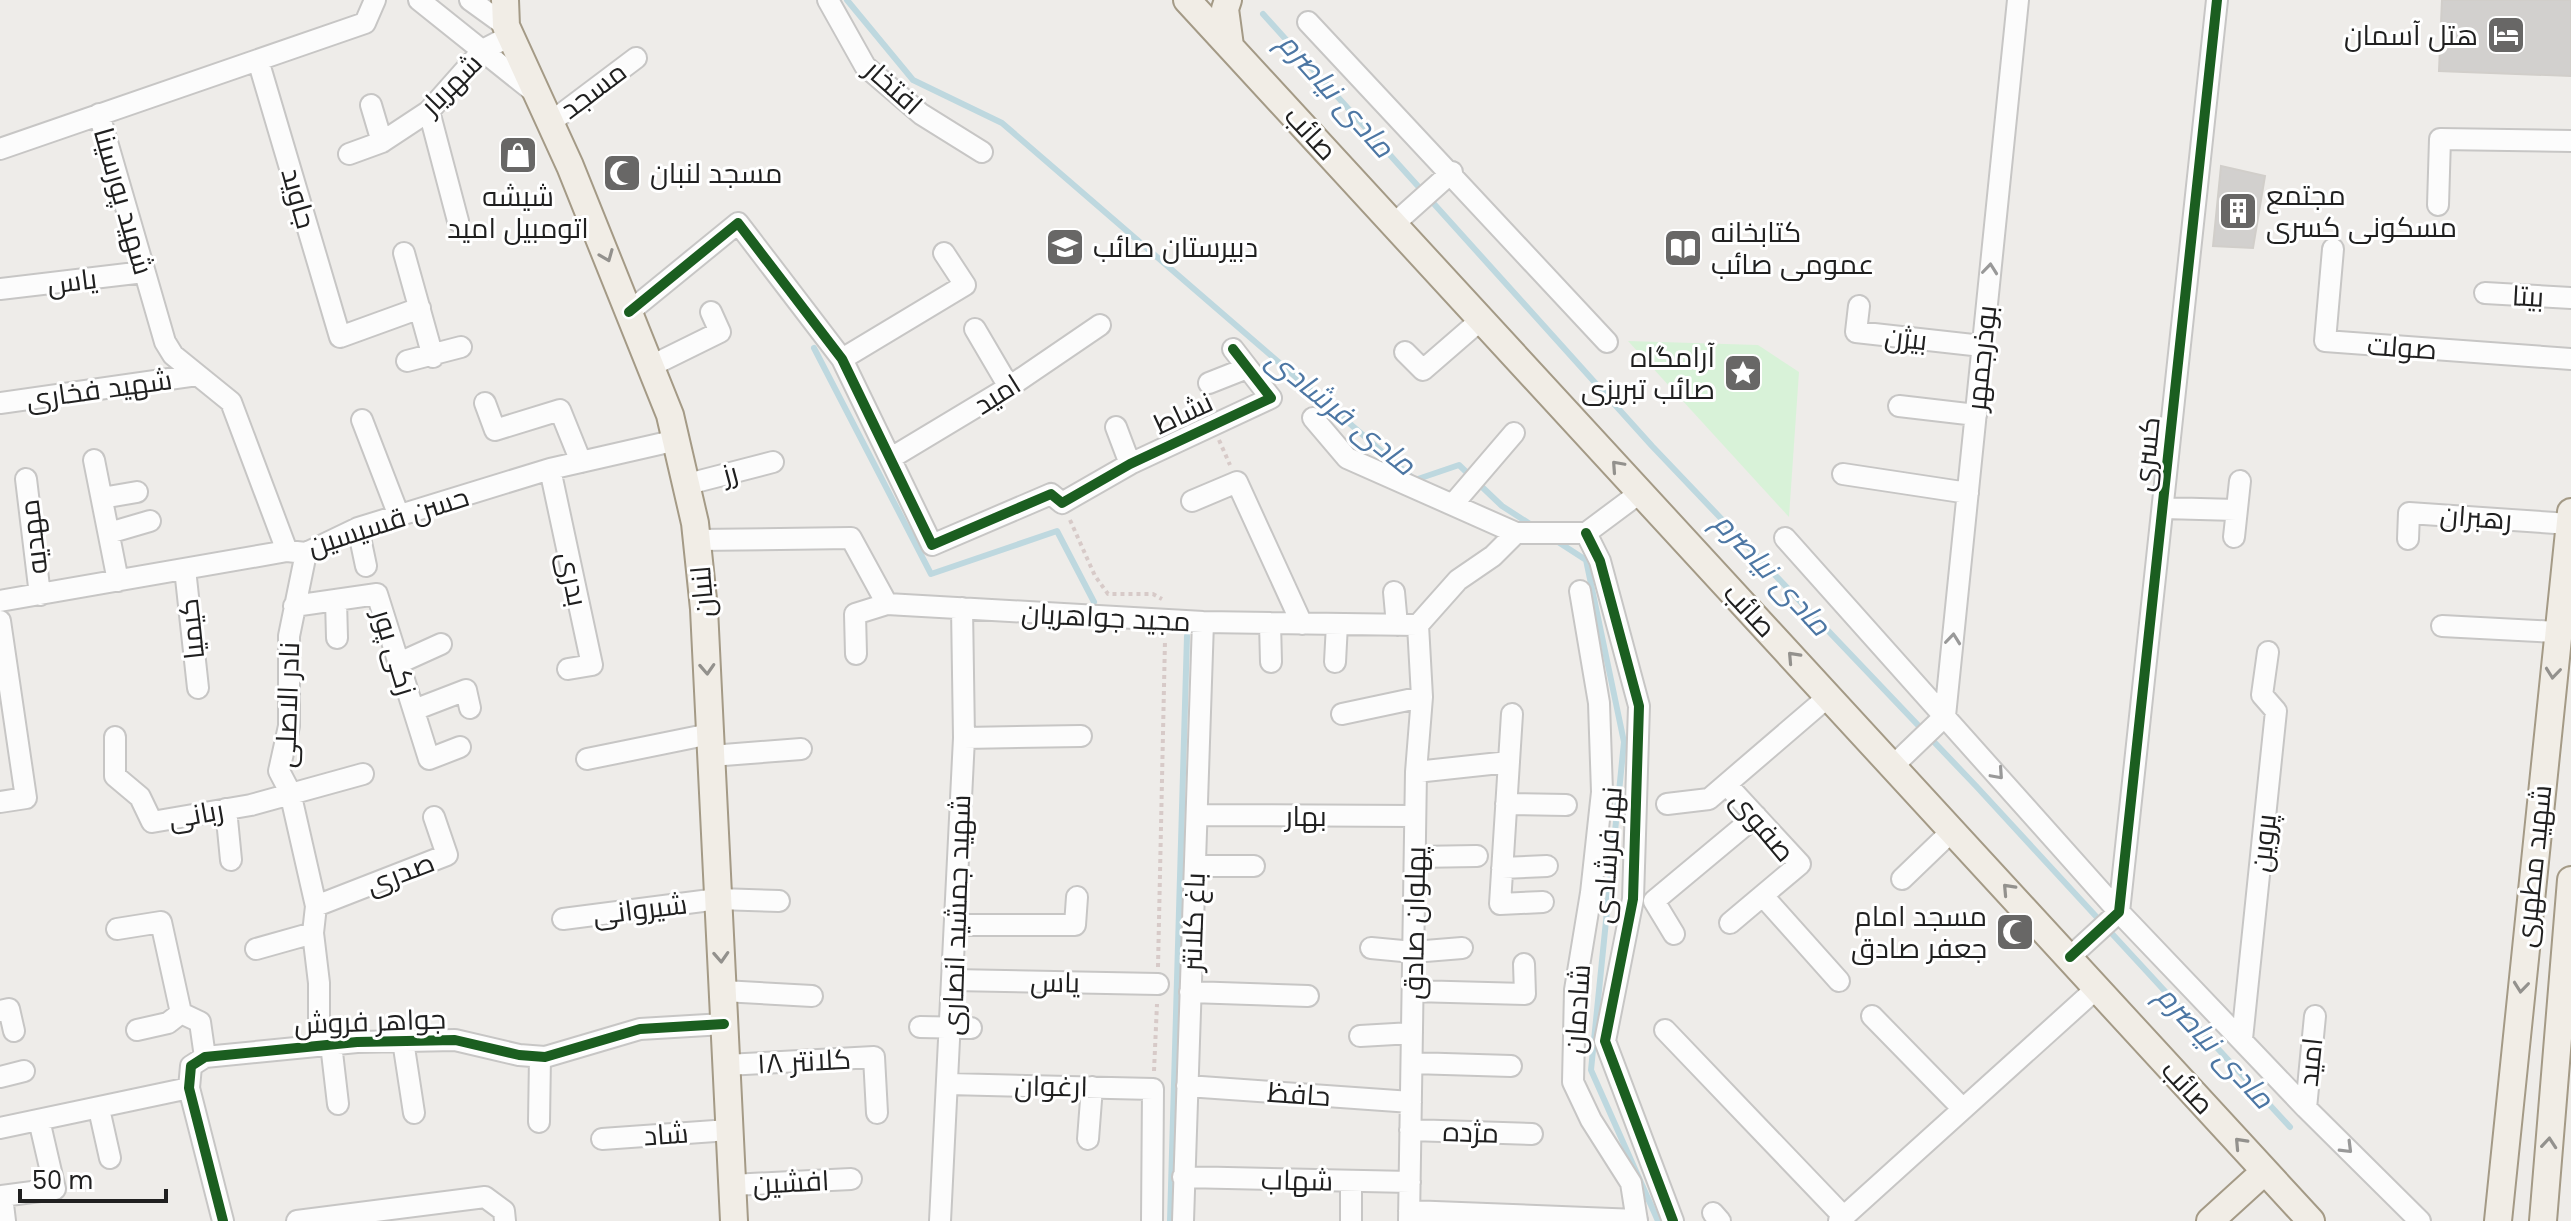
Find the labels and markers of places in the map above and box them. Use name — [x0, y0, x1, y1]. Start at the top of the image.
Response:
hotel icon: هتل آسمان — [2485, 14, 2527, 56]
place label: هتل آسمان — [2344, 16, 2478, 55]
shop icon: شیشه اتومبیل امید — [497, 134, 539, 176]
mosque icon: مسجد لنبان — [601, 152, 643, 194]
place label: مسجد لنبان — [650, 154, 782, 193]
place label: مجتمع مسکونی کسری — [2266, 176, 2457, 247]
place label: شیشه اتومبیل امید — [447, 177, 589, 248]
building icon: مجتمع مسکونی کسری — [2217, 190, 2259, 232]
place label: کتابخانه عمومی صائب — [1711, 213, 1874, 284]
school or university icon: دبیرستان صائب — [1044, 226, 1086, 268]
library icon: کتابخانه عمومی صائب — [1662, 227, 1704, 269]
place label: دبیرستان صائب — [1093, 228, 1258, 267]
place label: آرامگاه صائب تبریزی — [1581, 338, 1715, 409]
place icon: آرامگاه صائب تبریزی — [1722, 352, 1764, 394]
place label: مسجد امام جعفر صادق — [1851, 897, 1987, 968]
mosque icon: مسجد امام جعفر صادق — [1994, 911, 2036, 953]

